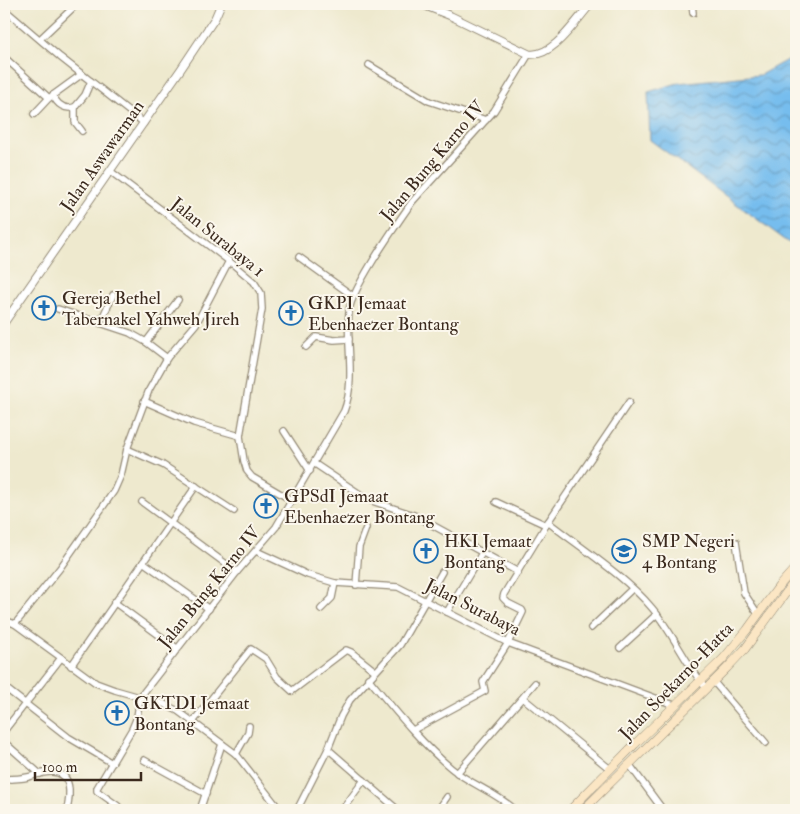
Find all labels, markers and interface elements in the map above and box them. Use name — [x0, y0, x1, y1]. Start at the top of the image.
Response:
street label: Jalan Bung Karno IV — [374, 95, 490, 227]
street label: Jalan Aswawarman — [55, 96, 149, 217]
street label: Jalan Surabaya 1 — [165, 192, 269, 282]
place label: Gereja Bethel Tabernakel Yahweh Jireh — [62, 287, 240, 331]
place label: GKPI Jemaat Ebenhaezer Bontang — [308, 292, 460, 336]
church icon: Gereja Bethel Tabernakel Yahweh Jireh — [31, 295, 57, 321]
church icon: GKPI Jemaat Ebenhaezer Bontang — [278, 300, 304, 326]
place label: GPSdI Jemaat Ebenhaezer Bontang — [284, 485, 436, 529]
church icon: GPSdI Jemaat Ebenhaezer Bontang — [253, 493, 279, 519]
street label: Jalan Bung Karno IV — [152, 520, 267, 654]
place label: HKI Jemaat Bontang — [444, 530, 532, 574]
place label: SMP Negeri 4 Bontang — [642, 530, 735, 574]
church icon: HKI Jemaat Bontang — [413, 538, 439, 564]
school or university icon: SMP Negeri 4 Bontang — [611, 538, 637, 564]
street label: Jalan Surabaya — [420, 573, 525, 642]
street label: Jalan Soekarno-Hatta — [614, 617, 739, 746]
place label: GKTDI Jemaat Bontang — [134, 692, 250, 736]
church icon: GKTDI Jemaat Bontang — [104, 700, 130, 726]
scale bar — [35, 749, 141, 781]
text: 100 m — [42, 758, 78, 777]

